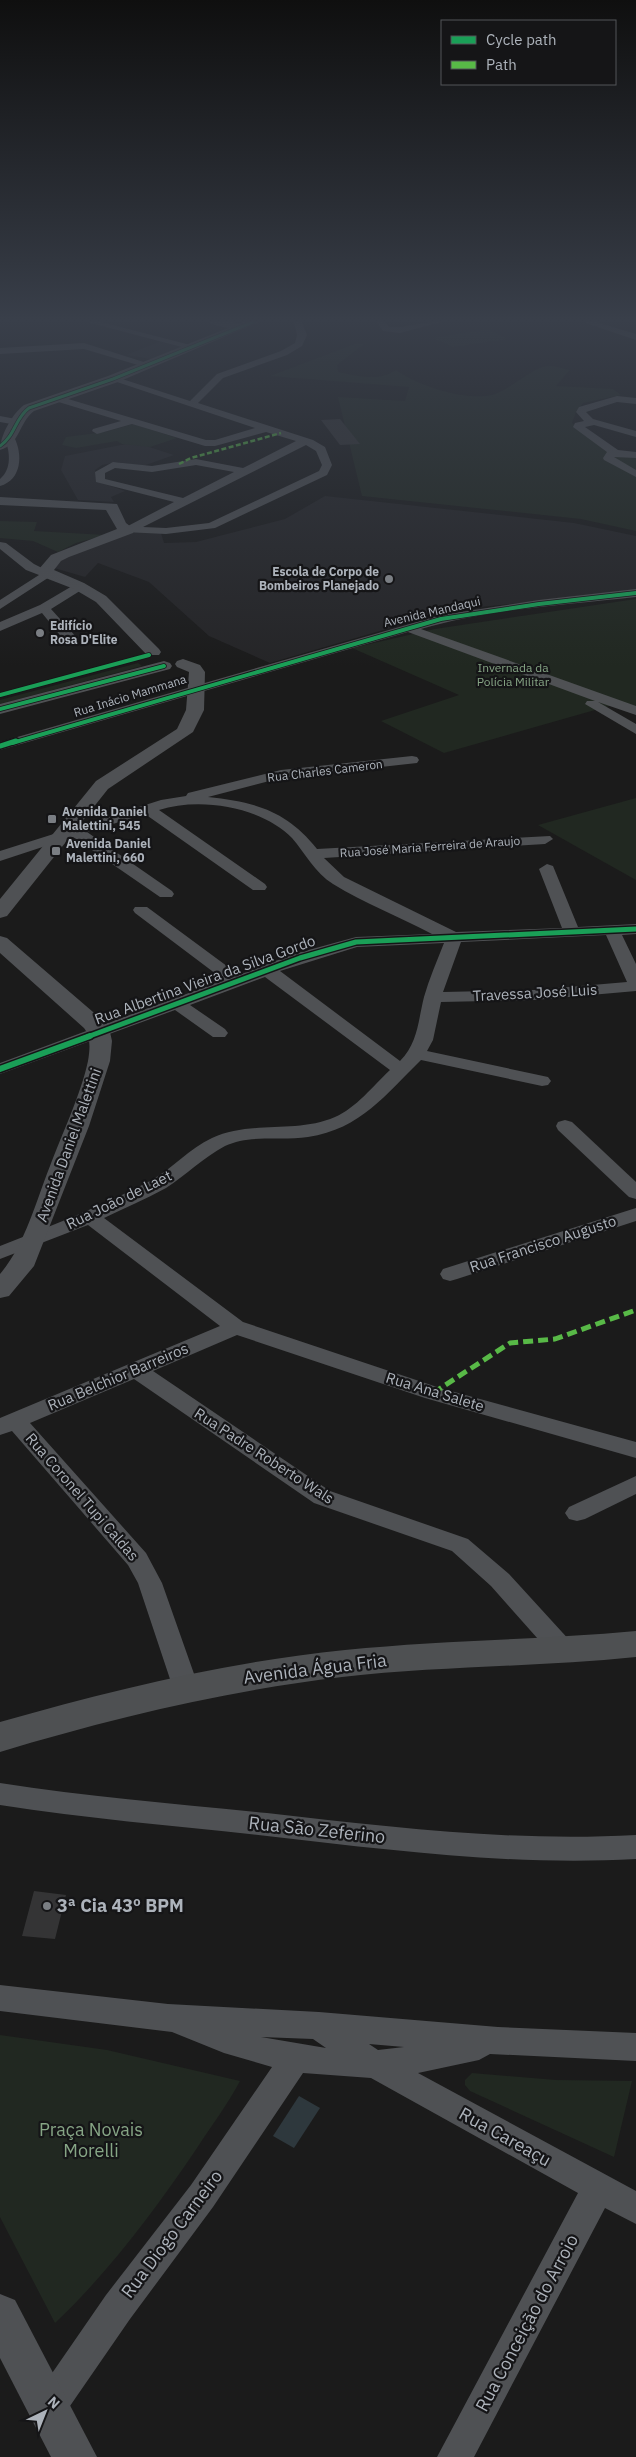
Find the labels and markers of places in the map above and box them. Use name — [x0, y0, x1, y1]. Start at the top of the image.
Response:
place label: Escola de Corpo de Bombeiros Planejado — [259, 564, 379, 593]
marker: Escola de Corpo de Bombeiros Planejado — [383, 573, 395, 585]
place label: Edifício Rosa D'Elite — [50, 618, 118, 647]
marker: Edifício Rosa D'Elite — [34, 627, 46, 639]
place label: Avenida Daniel Malettini, 545 — [62, 804, 147, 833]
marker: Avenida Daniel Malettini, 545 — [46, 813, 58, 825]
place label: Avenida Daniel Malettini, 660 — [66, 836, 151, 865]
marker: Avenida Daniel Malettini, 660 — [50, 845, 62, 857]
place label: 3ª Cia 43º BPM — [57, 1894, 184, 1917]
marker: 3ª Cia 43º BPM — [41, 1900, 53, 1912]

